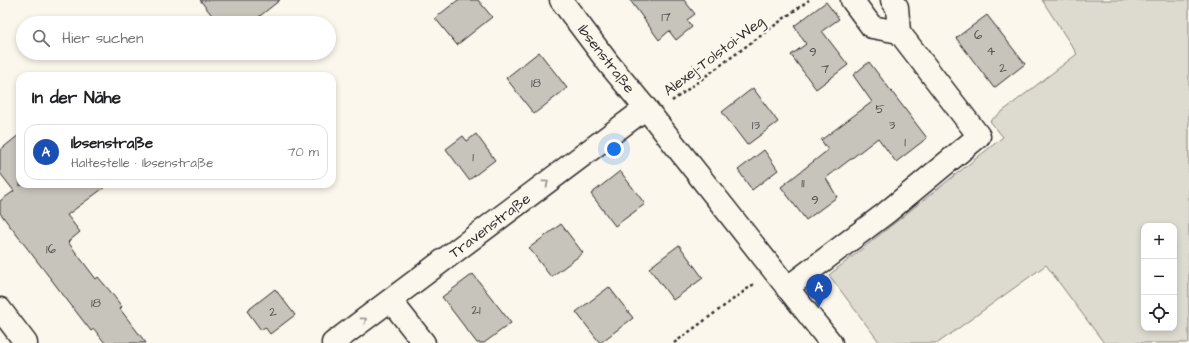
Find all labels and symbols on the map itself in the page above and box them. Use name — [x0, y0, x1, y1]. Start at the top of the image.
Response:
house number: 17 — [661, 8, 671, 26]
street label: Alexej-Tolstoi-Weg — [659, 11, 770, 102]
street label: Ibsenstraße — [572, 20, 640, 98]
house number: 6 — [974, 26, 982, 44]
house number: 4 — [987, 42, 996, 60]
house number: 9 — [809, 43, 817, 61]
house number: 2 — [999, 59, 1007, 77]
house number: 7 — [821, 60, 829, 78]
house number: 18 — [531, 74, 542, 92]
house number: 5 — [875, 100, 885, 118]
house number: 13 — [752, 116, 761, 134]
house number: 3 — [889, 116, 896, 134]
house number: 1 — [904, 133, 906, 151]
your location — [604, 139, 624, 159]
house number: 1 — [472, 148, 474, 166]
house number: 11 — [801, 174, 805, 192]
one-way arrow — [542, 181, 549, 188]
street label: Travenstraße — [445, 188, 535, 264]
house number: 9 — [811, 191, 819, 209]
house number: 16 — [46, 240, 56, 258]
pin: A — [806, 274, 832, 307]
house number: 18 — [91, 294, 102, 312]
house number: 21 — [471, 301, 481, 319]
house number: 2 — [269, 303, 277, 321]
one-way arrow — [360, 317, 367, 325]

